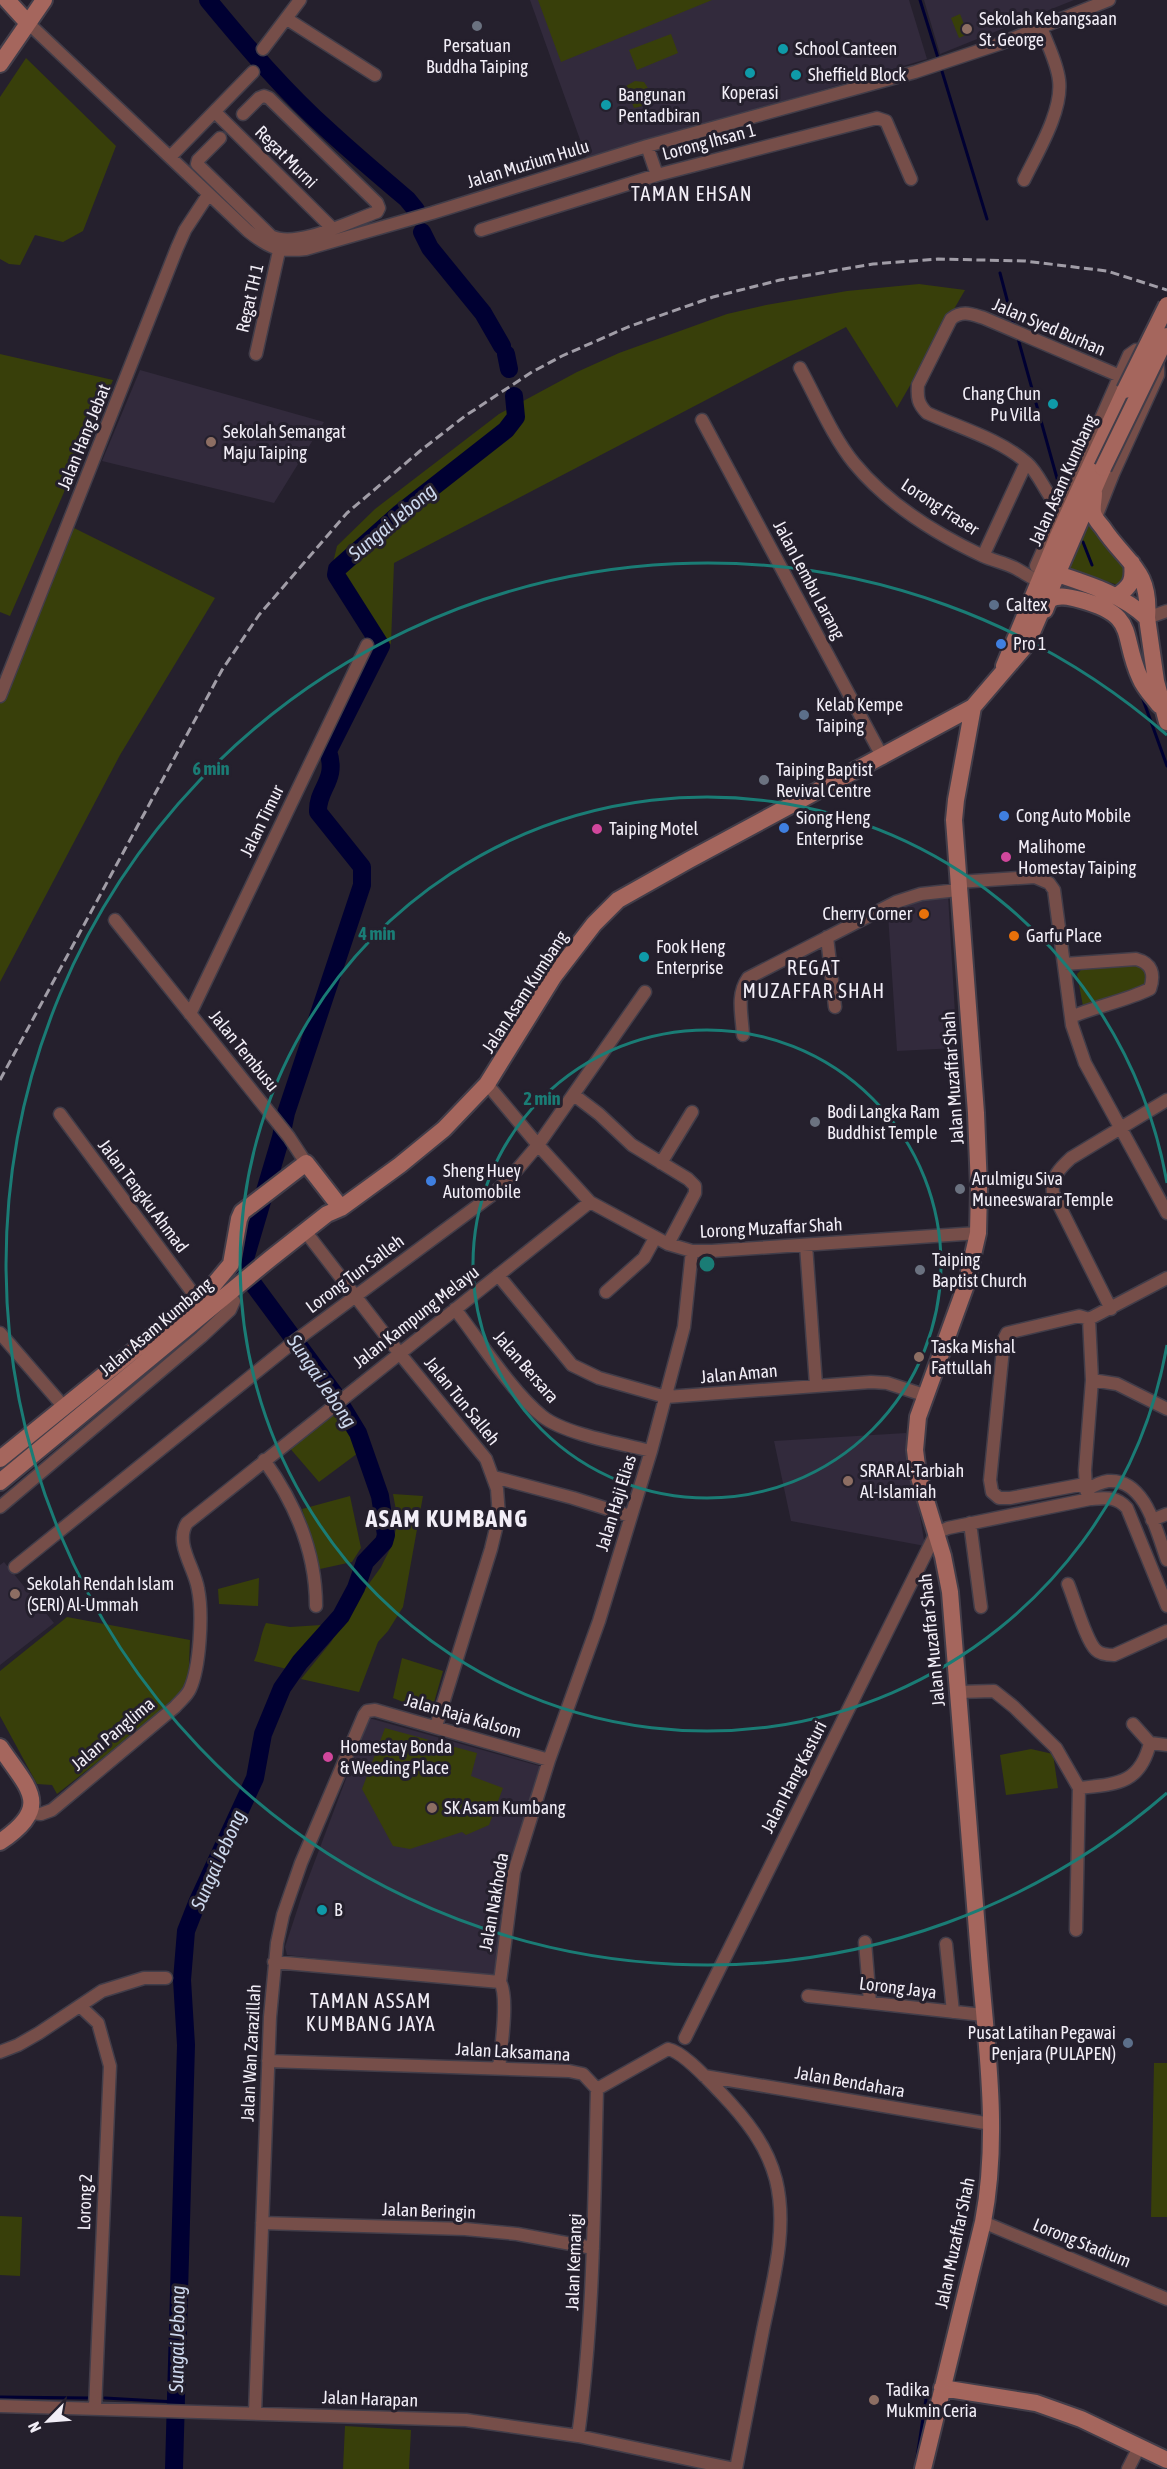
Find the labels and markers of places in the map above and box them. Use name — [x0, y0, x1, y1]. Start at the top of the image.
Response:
place label: Sekolah Kebangsaan St. George — [979, 8, 1117, 50]
marker: Persatuan Buddha Taiping — [470, 19, 484, 33]
marker: Sekolah Kebangsaan St. George — [960, 22, 974, 36]
place label: Persatuan Buddha Taiping — [426, 35, 528, 77]
place label: School Canteen — [795, 38, 897, 59]
marker: School Canteen — [776, 42, 790, 56]
place label: Sheffield Block — [808, 64, 906, 85]
marker: Koperasi — [743, 66, 757, 80]
marker: Sheffield Block — [789, 68, 803, 82]
place label: Koperasi — [721, 82, 779, 103]
place label: Bangunan Pentadbiran — [618, 84, 700, 126]
marker: Bangunan Pentadbiran — [599, 98, 613, 112]
place label: Chang Chun Pu Villa — [963, 383, 1041, 425]
marker: Chang Chun Pu Villa — [1046, 397, 1060, 411]
place label: Sekolah Semangat Maju Taiping — [223, 421, 346, 463]
marker: Sekolah Semangat Maju Taiping — [204, 435, 218, 449]
place label: Caltex — [1006, 594, 1048, 615]
marker: Caltex — [987, 598, 1001, 612]
place label: Pro 1 — [1013, 633, 1047, 654]
marker: Pro 1 — [994, 637, 1008, 651]
place label: Kelab Kempe Taiping — [816, 694, 903, 736]
marker: Kelab Kempe Taiping — [797, 708, 811, 722]
place label: Taiping Baptist Revival Centre — [776, 759, 873, 801]
marker: Taiping Baptist Revival Centre — [757, 773, 771, 787]
place label: Cong Auto Mobile — [1016, 805, 1131, 826]
place label: Siong Heng Enterprise — [796, 807, 870, 849]
marker: Cong Auto Mobile — [997, 809, 1011, 823]
place label: Taiping Motel — [609, 818, 698, 839]
marker: Siong Heng Enterprise — [777, 821, 791, 835]
marker: Taiping Motel — [590, 822, 604, 836]
place label: Malihome Homestay Taiping — [1018, 836, 1136, 878]
marker: Malihome Homestay Taiping — [999, 850, 1013, 864]
place label: Cherry Corner — [822, 903, 913, 924]
marker: Cherry Corner — [917, 907, 931, 921]
place label: Garfu Place — [1026, 925, 1102, 946]
marker: Garfu Place — [1007, 929, 1021, 943]
place label: Fook Heng Enterprise — [656, 936, 726, 978]
marker: Fook Heng Enterprise — [637, 950, 651, 964]
place label: Bodi Langka Ram Buddhist Temple — [827, 1101, 940, 1143]
marker: Bodi Langka Ram Buddhist Temple — [808, 1115, 822, 1129]
place label: Sheng Huey Automobile — [443, 1160, 521, 1202]
place label: Arulmigu Siva Muneeswarar Temple — [972, 1168, 1113, 1210]
marker: Sheng Huey Automobile — [424, 1174, 438, 1188]
marker: Arulmigu Siva Muneeswarar Temple — [953, 1182, 967, 1196]
place label: Taiping Baptist Church — [932, 1249, 1027, 1291]
centre of rings — [697, 1254, 717, 1274]
marker: Taiping Baptist Church — [913, 1263, 927, 1277]
place label: Taska Mishal Fattullah — [931, 1336, 1016, 1378]
marker: Taska Mishal Fattullah — [912, 1350, 926, 1364]
place label: SRAR Al-Tarbiah Al-Islamiah — [860, 1460, 964, 1502]
marker: SRAR Al-Tarbiah Al-Islamiah — [841, 1474, 855, 1488]
place label: Sekolah Rendah Islam (SERI) Al-Ummah — [27, 1573, 174, 1615]
marker: Sekolah Rendah Islam (SERI) Al-Ummah — [8, 1587, 22, 1601]
place label: Homestay Bonda & Weeding Place — [340, 1736, 452, 1778]
marker: Homestay Bonda & Weeding Place — [321, 1750, 335, 1764]
place label: SK Asam Kumbang — [444, 1797, 566, 1818]
marker: SK Asam Kumbang — [425, 1801, 439, 1815]
place label: B — [334, 1899, 343, 1920]
marker: B — [315, 1903, 329, 1917]
place label: Pusat Latihan Pegawai Penjara (PULAPEN) — [968, 2022, 1116, 2064]
marker: Pusat Latihan Pegawai Penjara (PULAPEN) — [1121, 2036, 1135, 2050]
place label: Tadika Mukmin Ceria — [886, 2379, 977, 2421]
marker: Tadika Mukmin Ceria — [867, 2393, 881, 2407]

